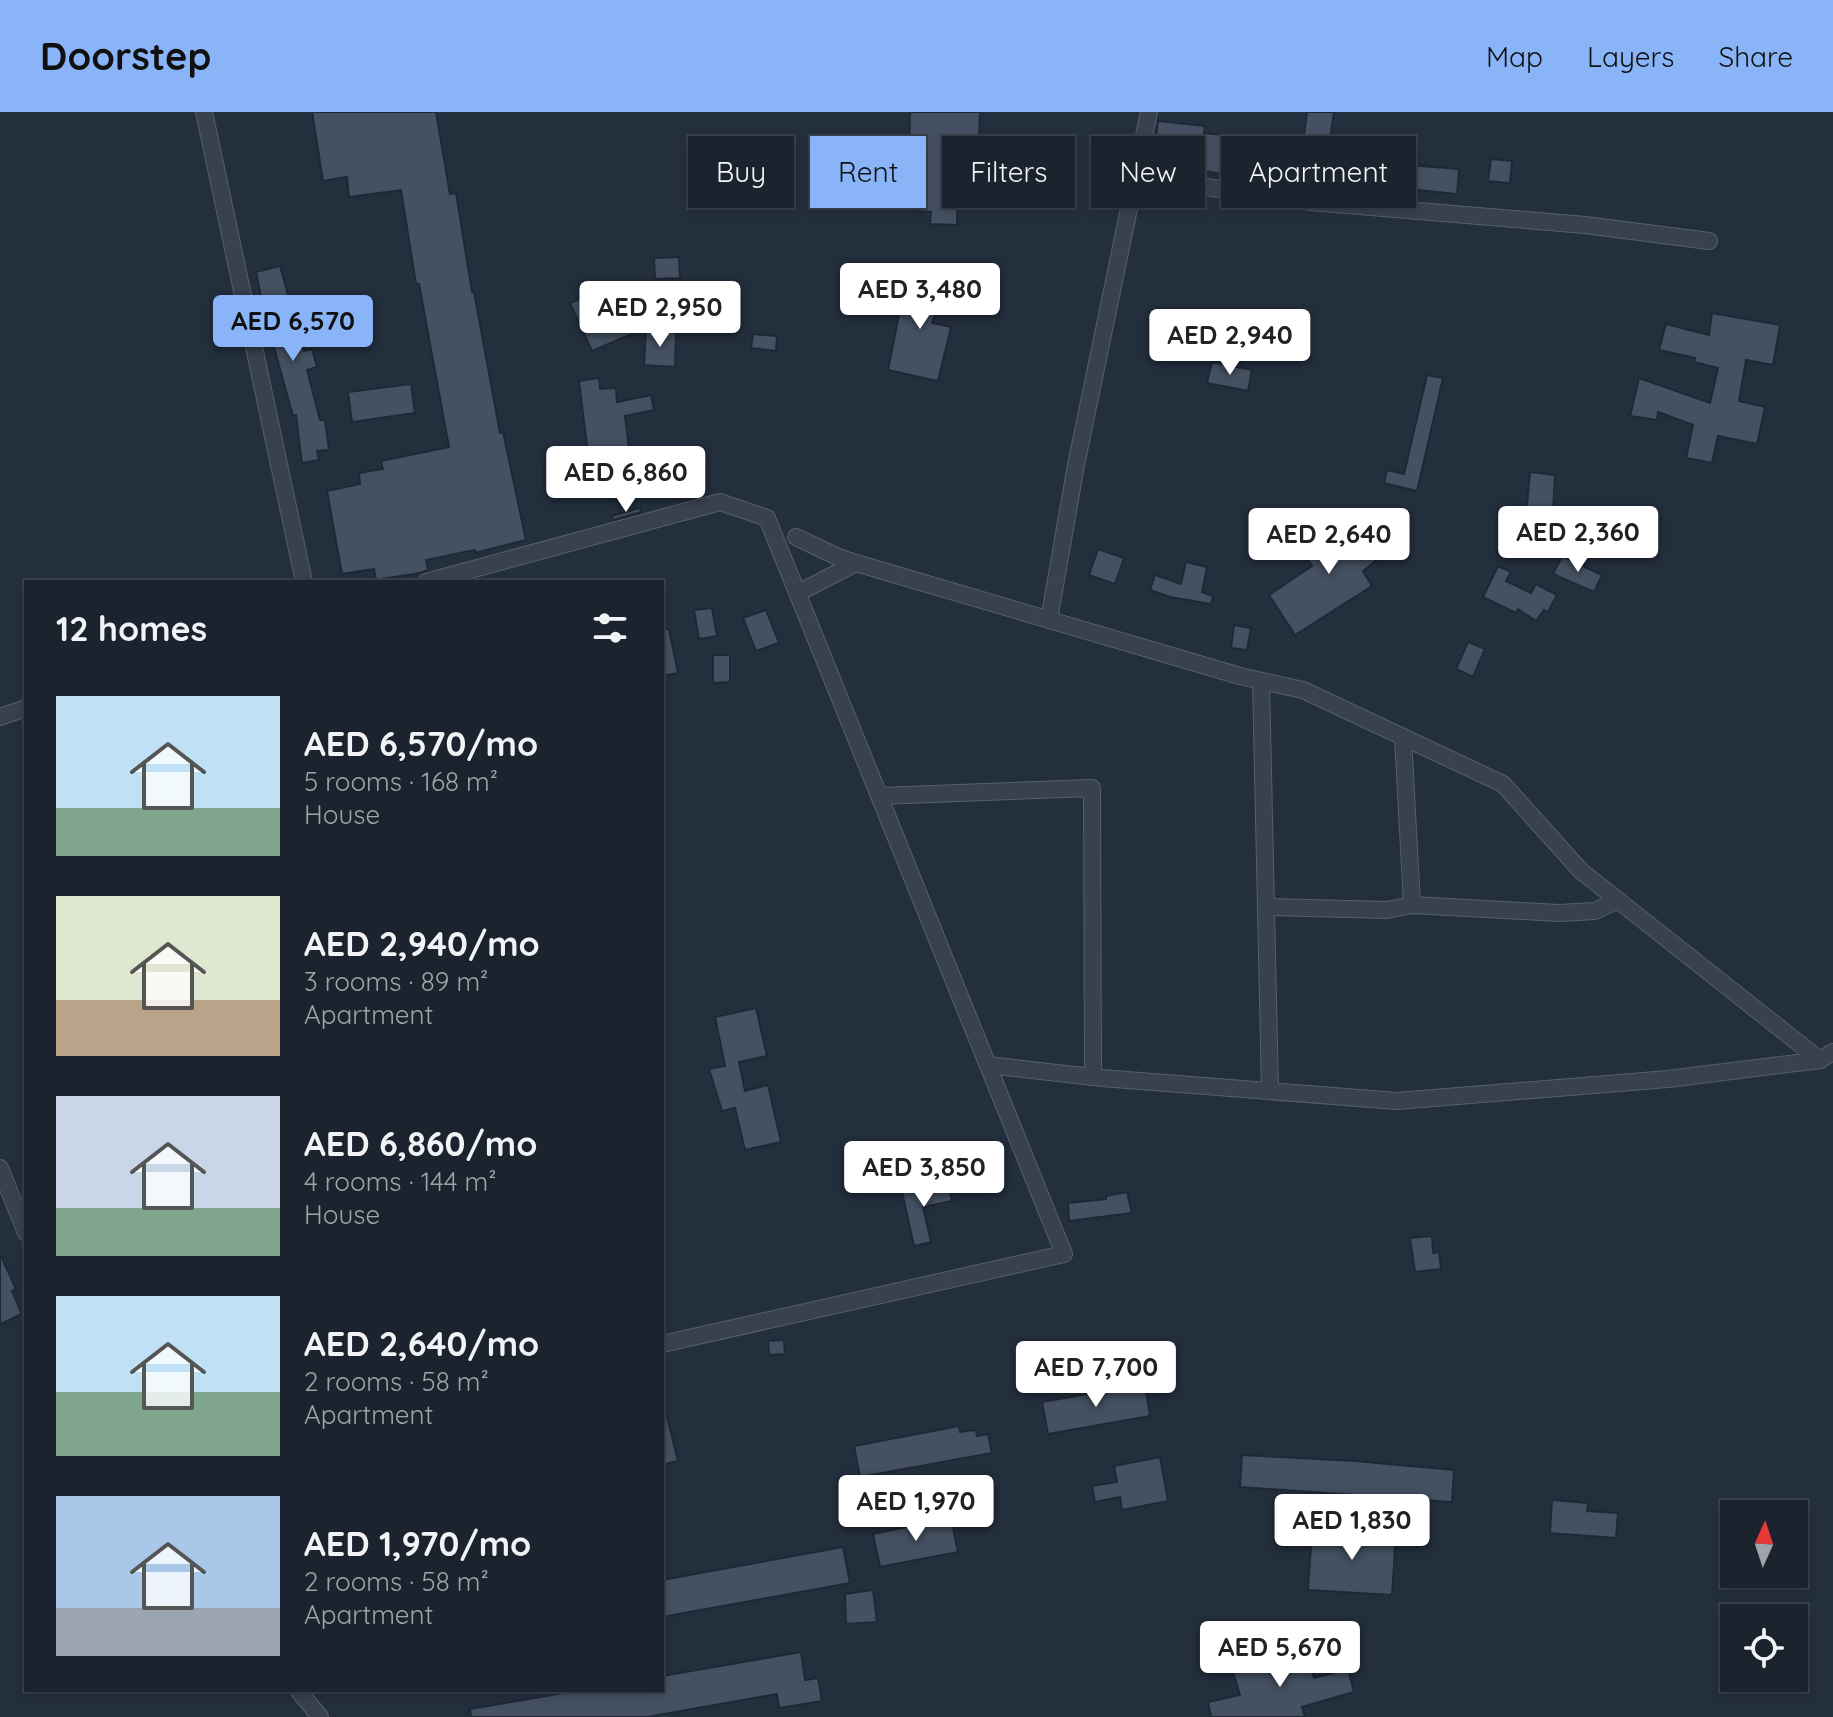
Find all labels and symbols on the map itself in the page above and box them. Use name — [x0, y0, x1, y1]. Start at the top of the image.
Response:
pin: AED 3,480 — [828, 263, 1012, 331]
pin: AED 2,950 — [568, 281, 752, 349]
pin: AED 6,570 — [201, 295, 385, 363]
pin: AED 2,940 — [1138, 309, 1322, 377]
pin: AED 6,860 — [534, 446, 718, 514]
pin: AED 2,360 — [1486, 506, 1670, 574]
pin: AED 2,640 — [1237, 508, 1421, 576]
pin: AED 3,850 — [832, 1141, 1016, 1209]
pin: AED 7,700 — [1004, 1341, 1188, 1409]
pin: AED 1,970 — [824, 1475, 1008, 1543]
pin: AED 1,830 — [1260, 1494, 1444, 1562]
north arrow — [1720, 1500, 1808, 1588]
pin: AED 5,670 — [1188, 1621, 1372, 1689]

